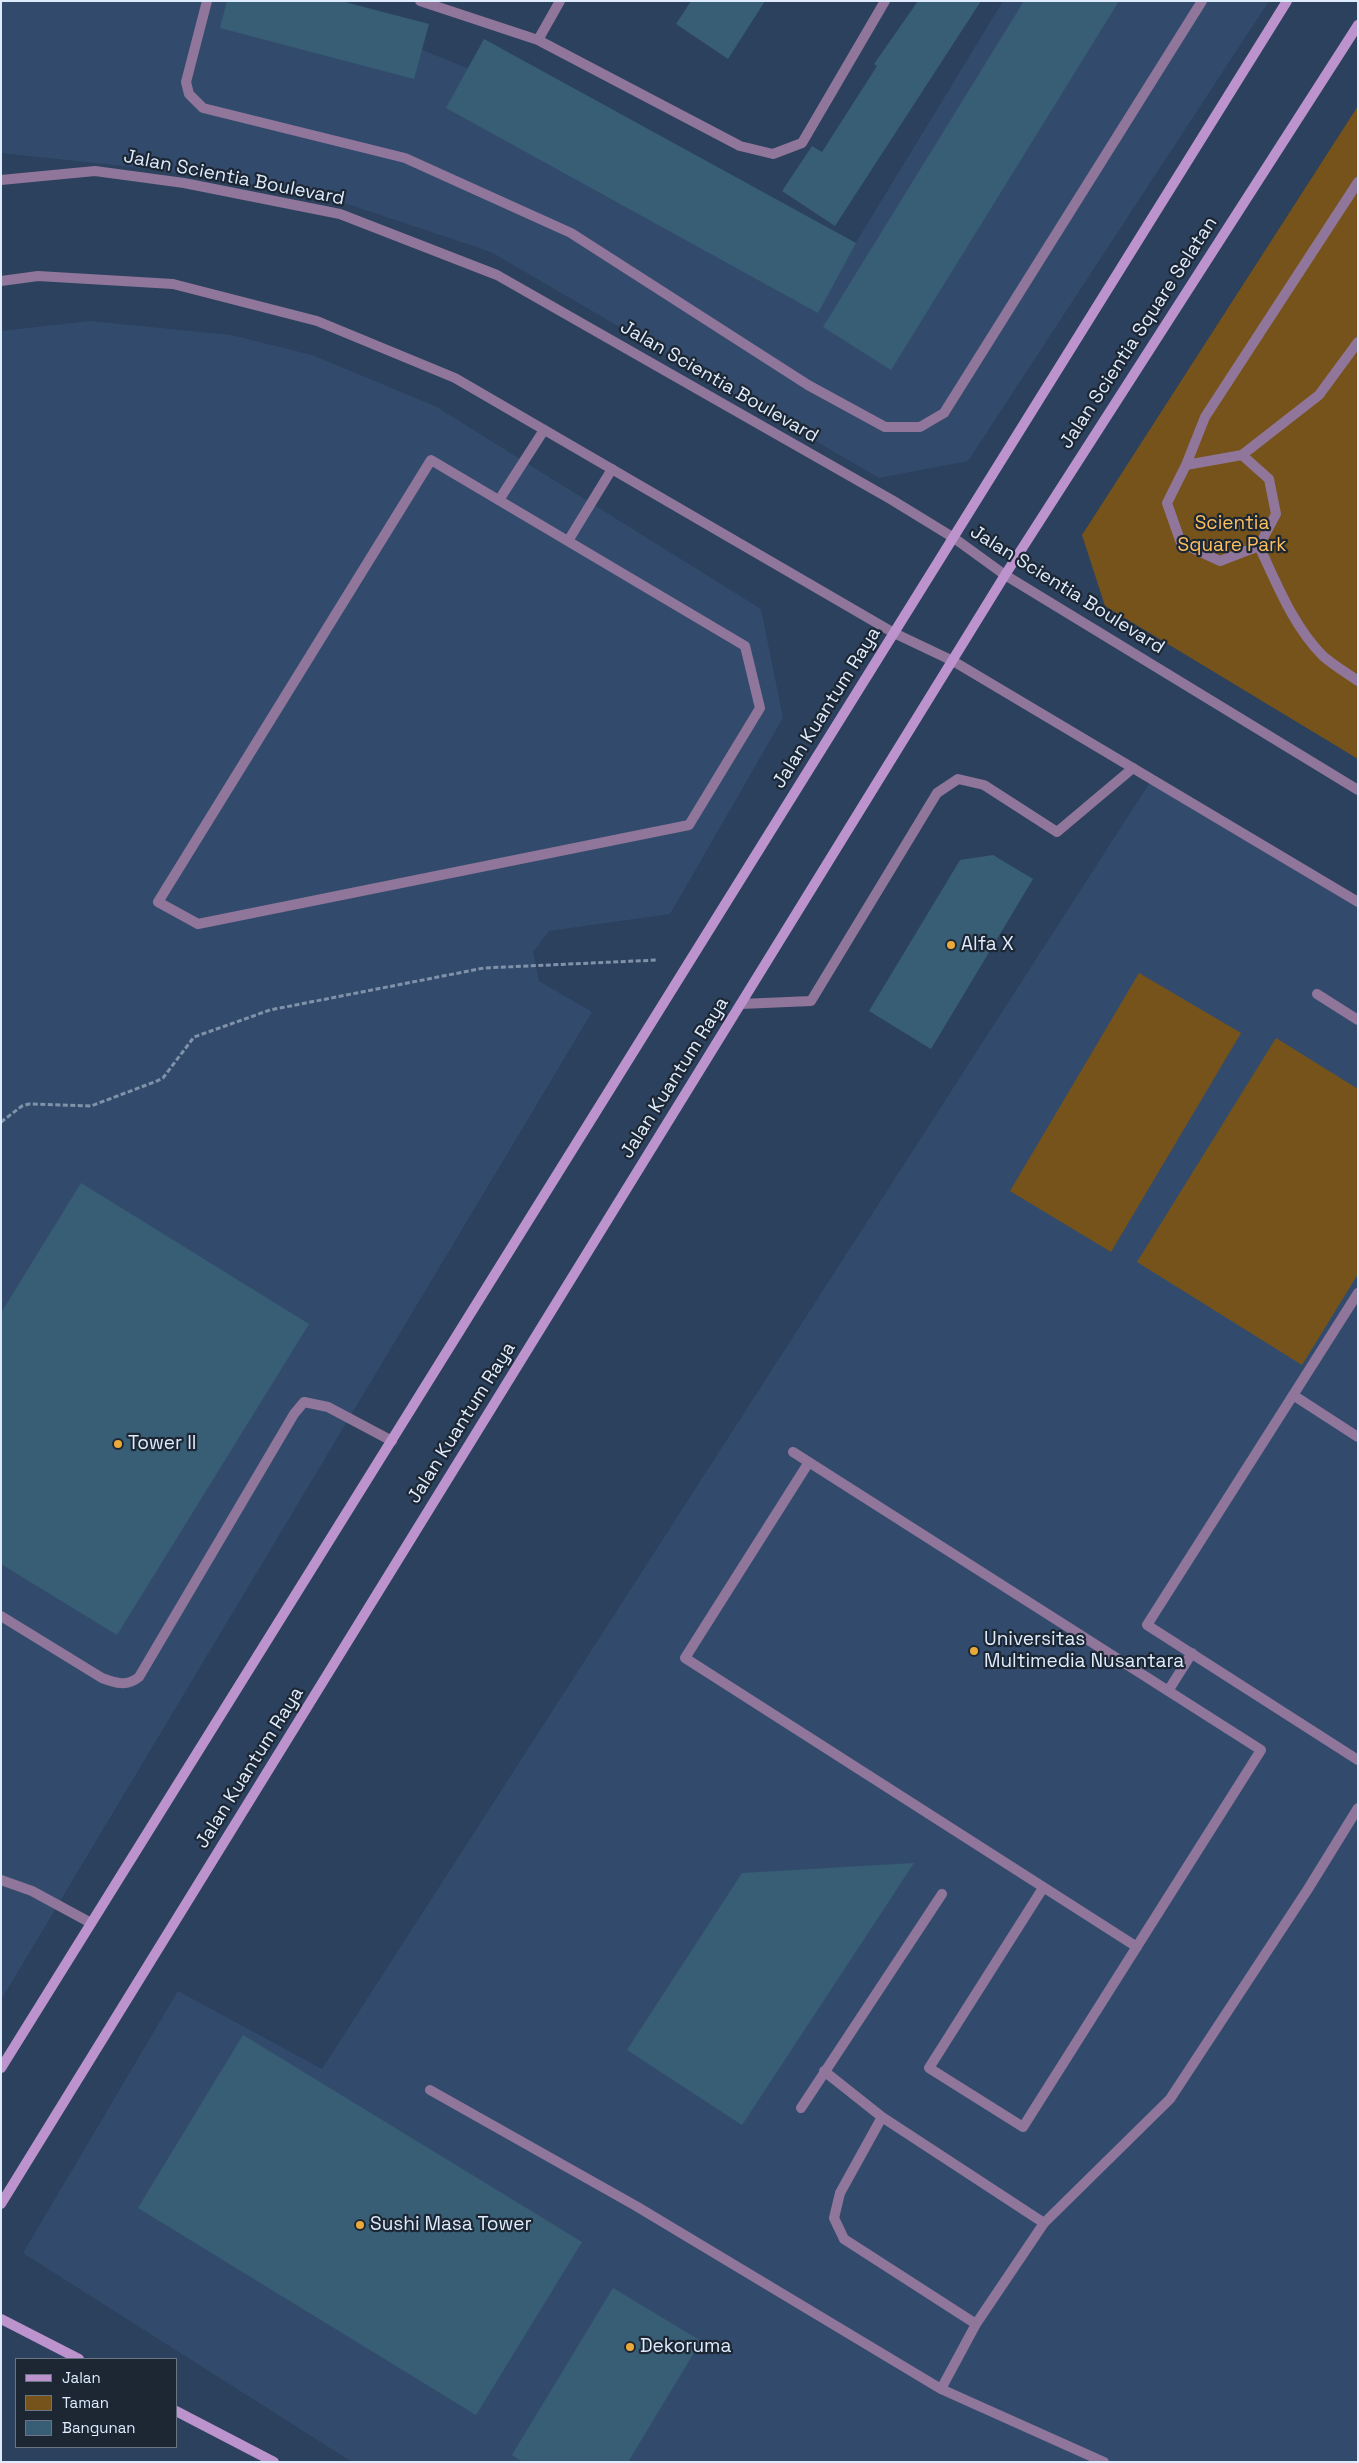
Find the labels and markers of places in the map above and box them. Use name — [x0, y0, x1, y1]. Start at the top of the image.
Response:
place label: Alfa X — [961, 934, 1014, 956]
marker: Alfa X — [945, 939, 957, 951]
place label: Tower II — [128, 1433, 196, 1455]
marker: Tower II — [112, 1438, 124, 1450]
place label: Universitas Multimedia Nusantara — [984, 1629, 1184, 1673]
marker: Universitas Multimedia Nusantara — [968, 1645, 980, 1657]
place label: Sushi Masa Tower — [370, 2214, 532, 2236]
marker: Sushi Masa Tower — [354, 2219, 366, 2231]
place label: Dekoruma — [640, 2336, 731, 2358]
marker: Dekoruma — [624, 2341, 636, 2353]

